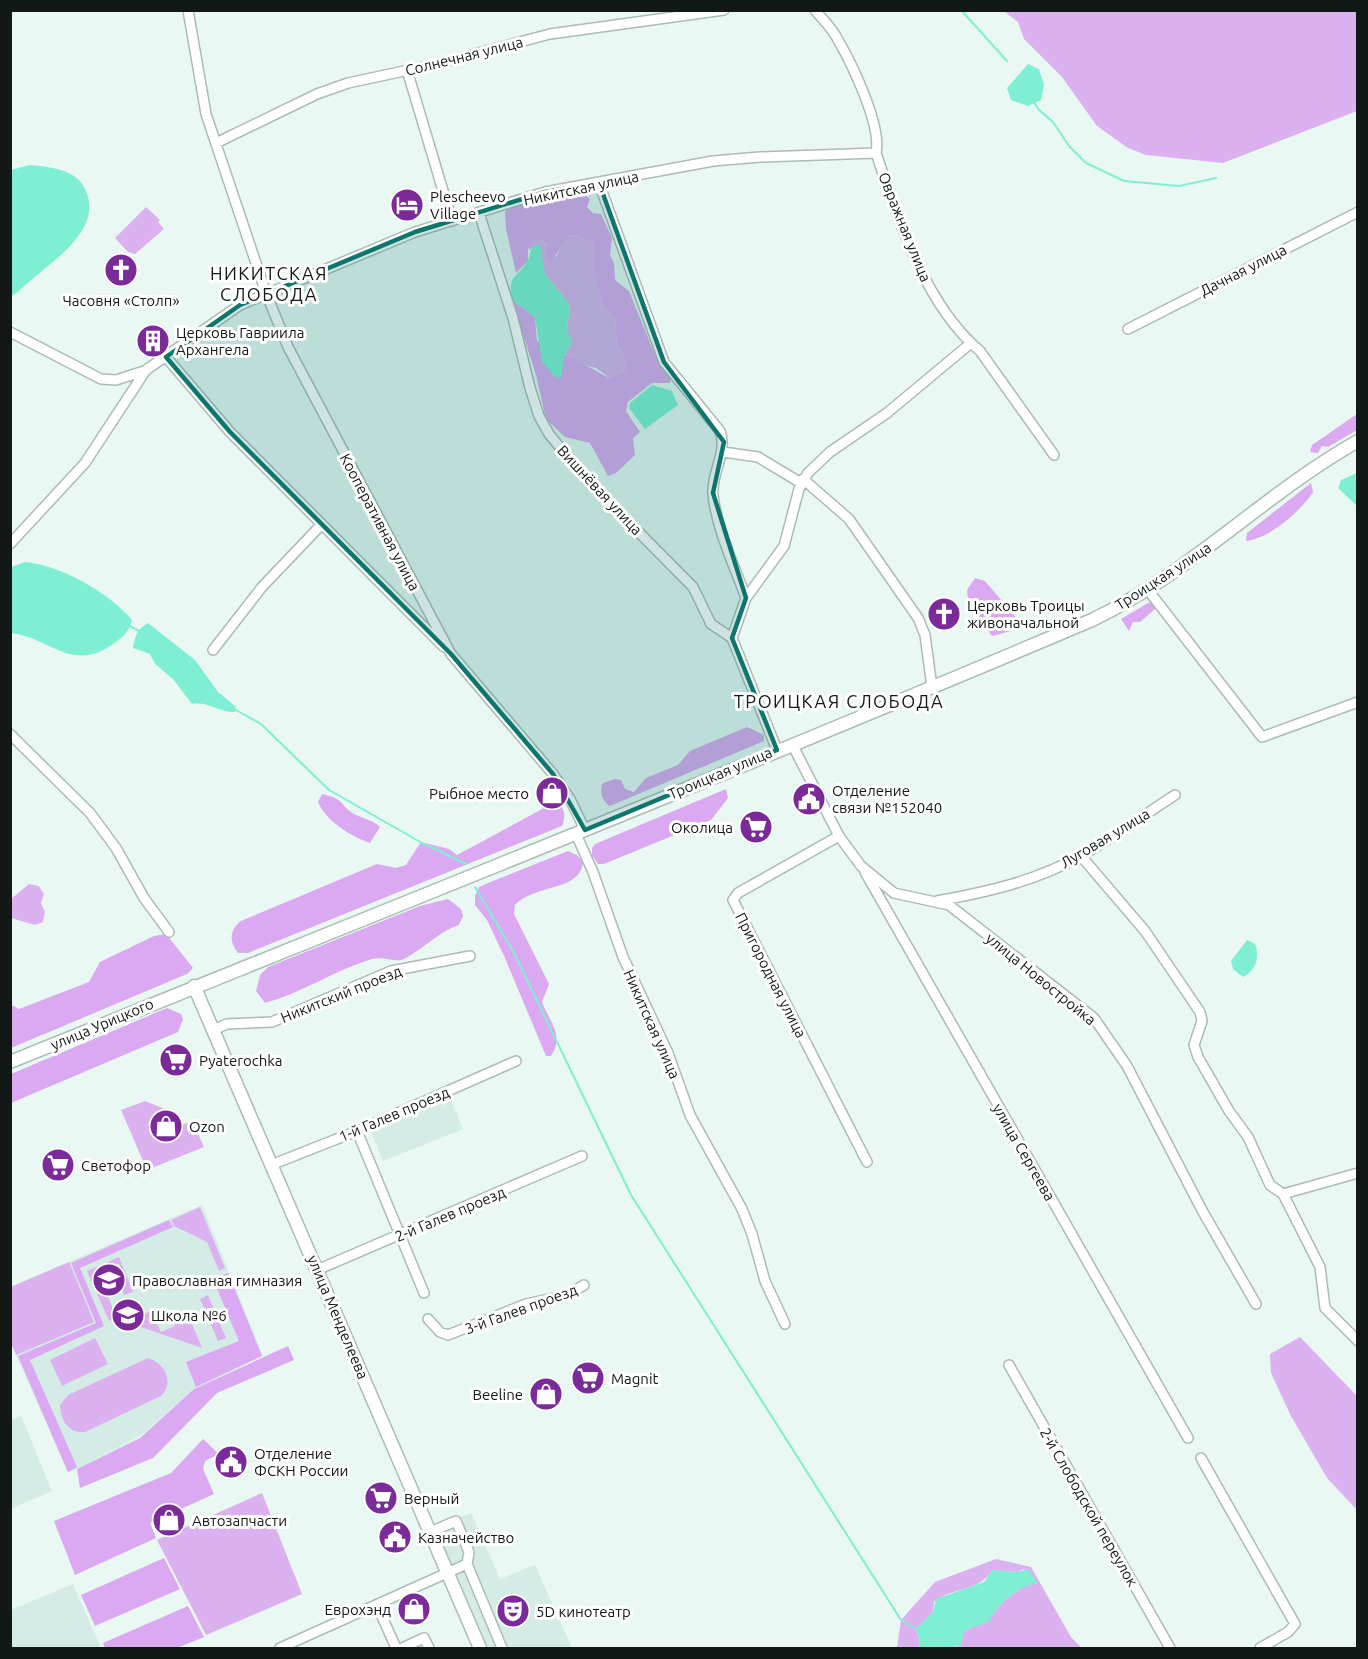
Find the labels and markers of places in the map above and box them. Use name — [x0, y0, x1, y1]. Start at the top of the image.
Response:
hotel icon: Plescheevo Village — [389, 187, 425, 223]
place label: Plescheevo Village — [430, 188, 506, 222]
church icon: Часовня «Столп» — [103, 252, 139, 288]
place label: Часовня «Столп» — [62, 292, 180, 309]
building icon: Церковь Гавриила Архангела — [135, 323, 171, 359]
place label: Церковь Гавриила Архангела — [176, 324, 304, 358]
church icon: Церковь Троицы живоначальной — [926, 596, 962, 632]
place label: Церковь Троицы живоначальной — [967, 597, 1085, 631]
shop icon: Рыбное место — [534, 775, 570, 811]
public building icon: Отделение связи №152040 — [791, 781, 827, 817]
place label: Отделение связи №152040 — [832, 782, 942, 816]
place label: Рыбное место — [429, 785, 529, 802]
supermarket icon: Околица — [738, 809, 774, 845]
place label: Околица — [671, 819, 733, 836]
supermarket icon: Pyaterochka — [158, 1042, 194, 1078]
place label: Pyaterochka — [199, 1052, 282, 1069]
shop icon: Ozon — [148, 1108, 184, 1144]
place label: Ozon — [189, 1118, 225, 1135]
supermarket icon: Светофор — [40, 1147, 76, 1183]
place label: Светофор — [81, 1157, 151, 1174]
school or university icon: Православная гимназия — [91, 1262, 127, 1298]
place label: Православная гимназия — [132, 1272, 302, 1289]
school or university icon: Школа №6 — [110, 1297, 146, 1333]
place label: Школа №6 — [151, 1307, 227, 1324]
supermarket icon: Magnit — [570, 1360, 606, 1396]
place label: Magnit — [611, 1370, 659, 1387]
shop icon: Beeline — [528, 1376, 564, 1412]
place label: Beeline — [472, 1386, 523, 1403]
public building icon: Отделение ФСКН России — [213, 1444, 249, 1480]
place label: Отделение ФСКН России — [254, 1445, 348, 1479]
supermarket icon: Верный — [363, 1480, 399, 1516]
place label: Верный — [404, 1490, 459, 1507]
shop icon: Автозапчасти — [151, 1502, 187, 1538]
place label: Автозапчасти — [192, 1512, 287, 1529]
public building icon: Казначейство — [377, 1519, 413, 1555]
place label: Казначейство — [418, 1529, 514, 1546]
shop icon: Еврохэнд — [396, 1591, 432, 1627]
theatre icon: 5D кинотеатр — [495, 1593, 531, 1629]
place label: Еврохэнд — [325, 1601, 391, 1618]
place label: 5D кинотеатр — [536, 1603, 631, 1620]

